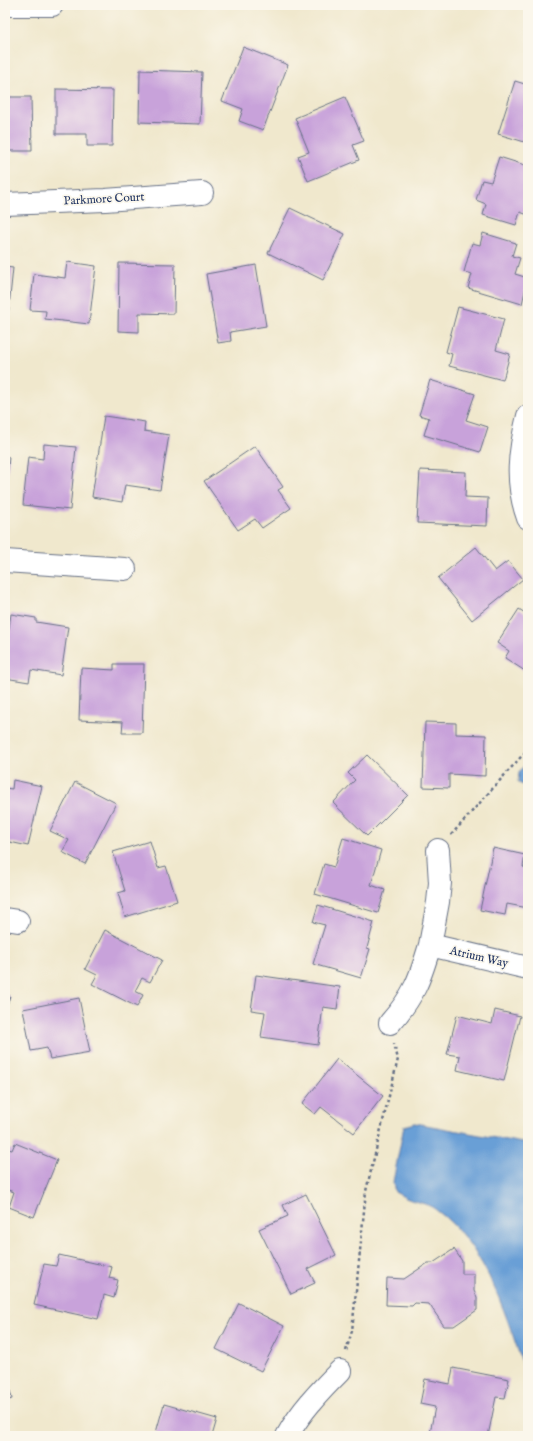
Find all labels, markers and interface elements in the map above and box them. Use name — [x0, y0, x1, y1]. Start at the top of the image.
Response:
street label: Parkmore Court — [63, 189, 145, 209]
street label: Atrium Way — [447, 943, 510, 971]

